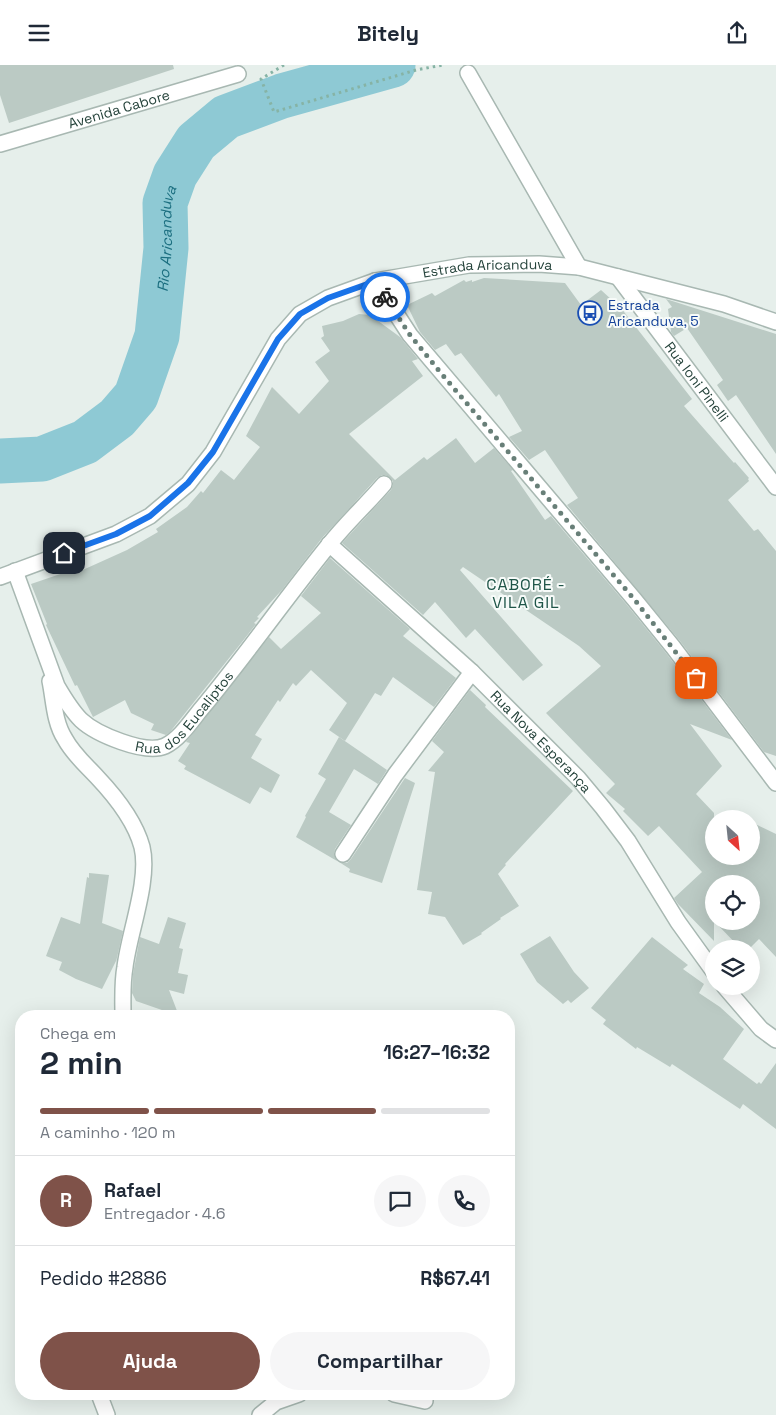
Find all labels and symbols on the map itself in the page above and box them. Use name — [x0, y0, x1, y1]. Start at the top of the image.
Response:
street label: Avenida Cabore — [66, 86, 172, 132]
water label: Rio Aricanduva — [152, 182, 180, 293]
street label: Estrada Aricanduva — [421, 255, 553, 282]
courier — [360, 272, 410, 322]
place label: Estrada Aricanduva, 5 — [608, 296, 699, 330]
bus stop icon: Estrada Aricanduva, 5 — [577, 300, 603, 326]
street label: Rua Ioni Pinelli — [661, 338, 733, 425]
pin — [43, 532, 85, 574]
district label: CABORÉ - VILA GIL — [486, 574, 566, 613]
pin — [675, 657, 717, 699]
street label: Rua dos Eucaliptos — [134, 667, 237, 757]
street label: Rua Nova Esperança — [487, 687, 595, 796]
north arrow — [705, 810, 760, 865]

